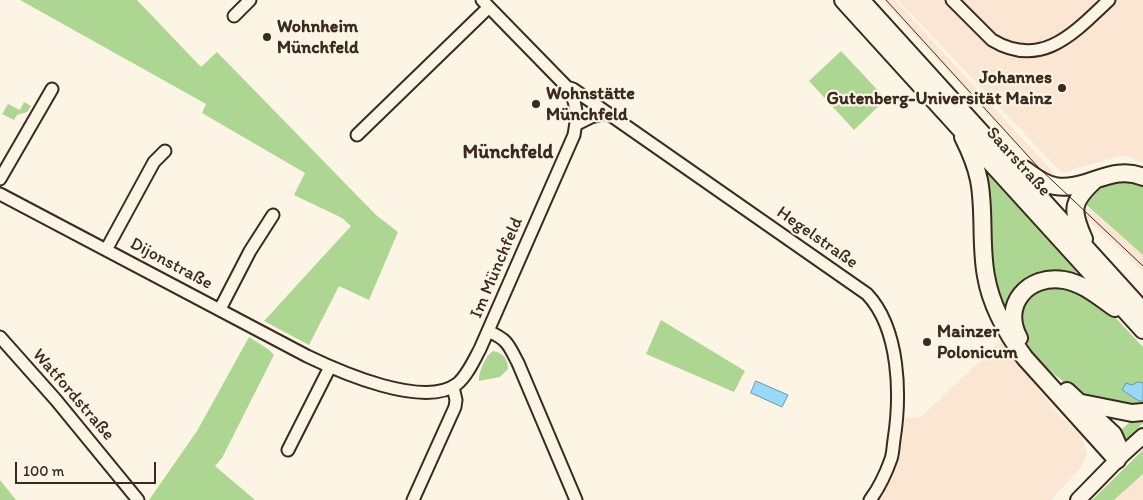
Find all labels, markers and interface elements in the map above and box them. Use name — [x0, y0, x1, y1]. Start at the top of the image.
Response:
place label: Wohnheim Münchfeld — [277, 16, 359, 58]
marker: Wohnheim Münchfeld — [261, 31, 273, 43]
place label: Johannes Gutenberg-Universität Mainz — [827, 67, 1052, 110]
marker: Johannes Gutenberg-Universität Mainz — [1056, 82, 1068, 94]
place label: Wohnstätte Münchfeld — [546, 83, 635, 126]
marker: Wohnstätte Münchfeld — [530, 98, 542, 110]
street label: Saarstraße — [981, 123, 1055, 201]
district label: Münchfeld — [463, 141, 553, 165]
street label: Hegelstraße — [772, 202, 862, 274]
street label: Im Münchfeld — [466, 214, 528, 322]
street label: Dijonstraße — [126, 233, 216, 295]
place label: Mainzer Polonicum — [937, 321, 1018, 364]
marker: Mainzer Polonicum — [921, 336, 933, 348]
street label: Watfordstraße — [27, 345, 119, 445]
scale bar — [18, 452, 159, 484]
text: 100 m — [23, 462, 64, 480]

